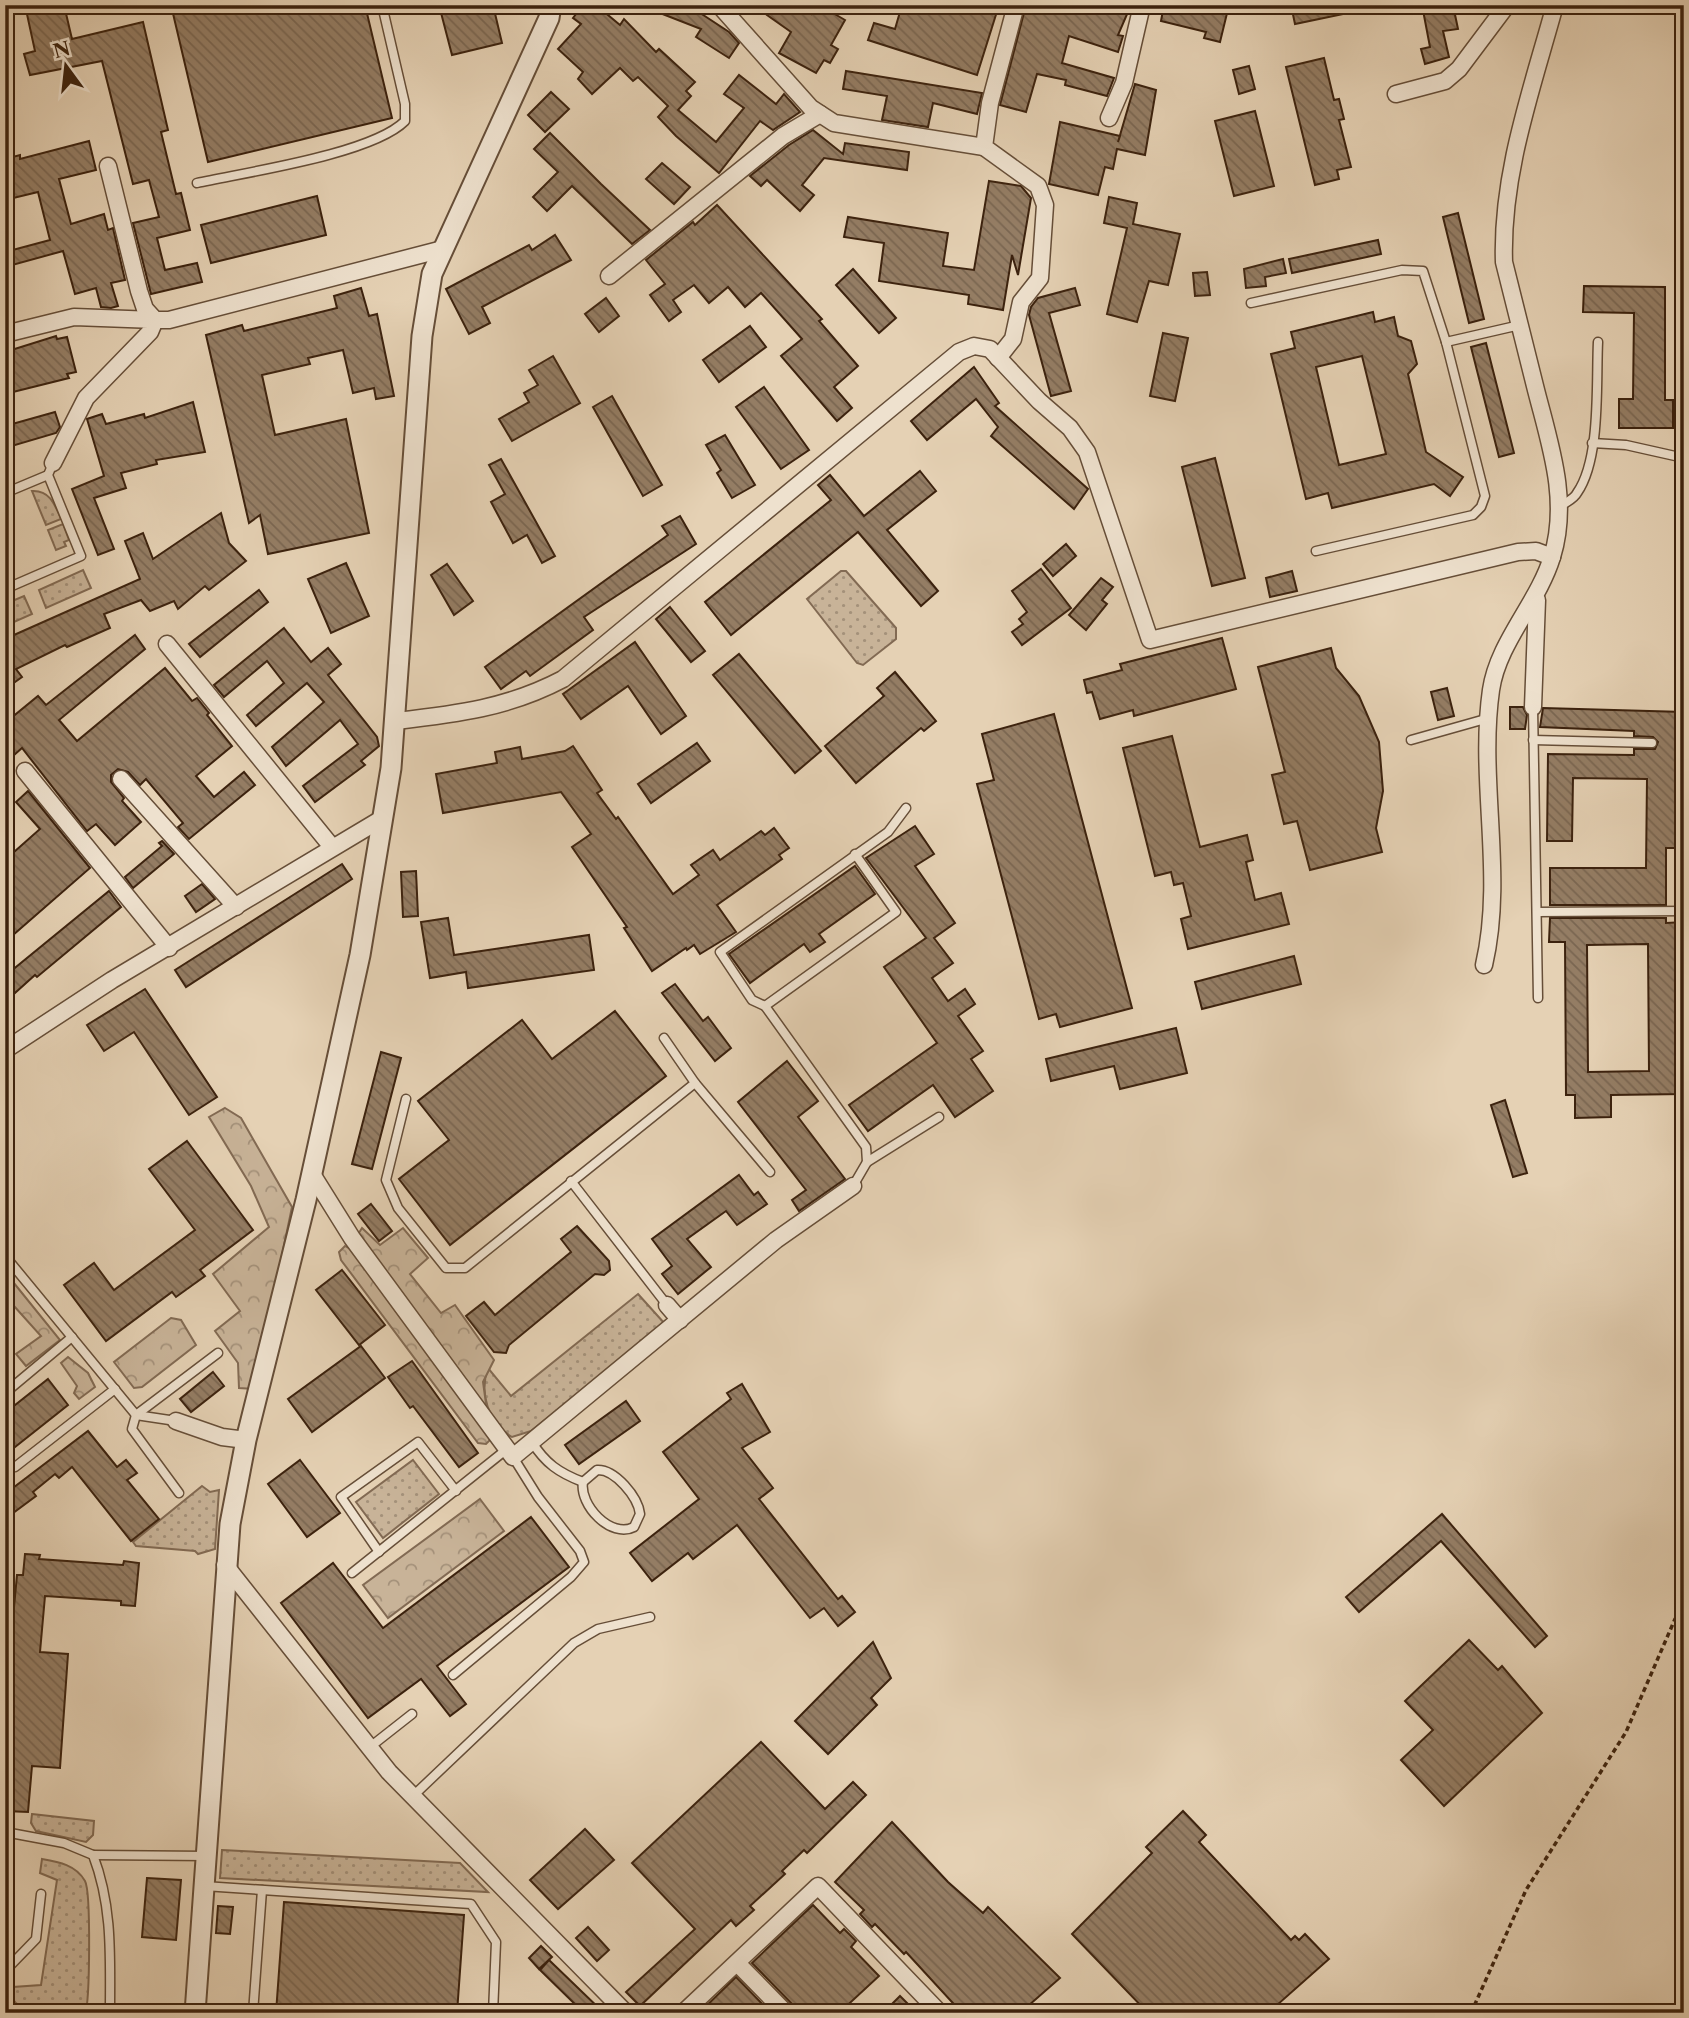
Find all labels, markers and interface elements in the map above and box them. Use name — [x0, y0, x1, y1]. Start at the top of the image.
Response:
north arrow — [32, 32, 102, 102]
text: N — [51, 37, 73, 63]

